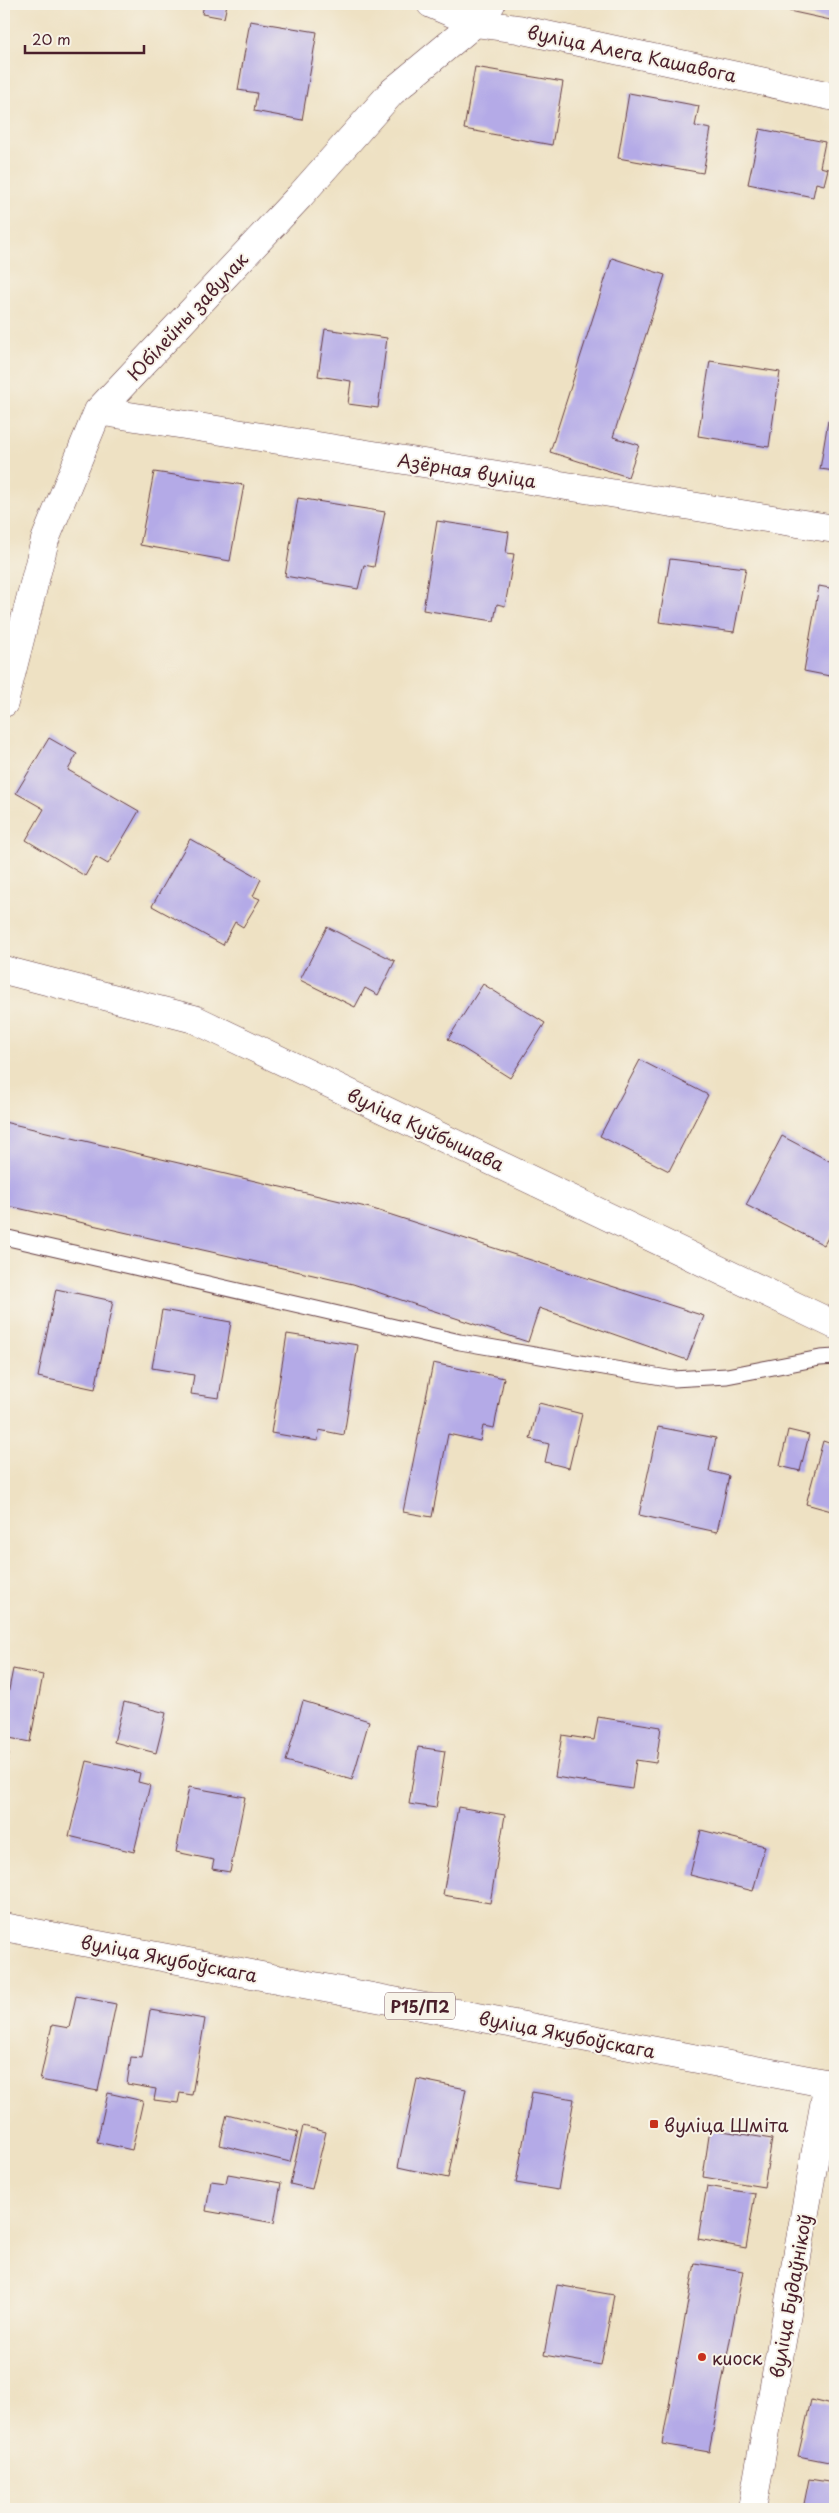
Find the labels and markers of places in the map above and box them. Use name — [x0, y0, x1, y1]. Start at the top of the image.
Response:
place label: вуліца Шміта — [664, 2111, 789, 2138]
marker: вуліца Шміта — [648, 2118, 660, 2130]
place label: киоск — [712, 2344, 763, 2371]
marker: киоск — [696, 2351, 708, 2363]

